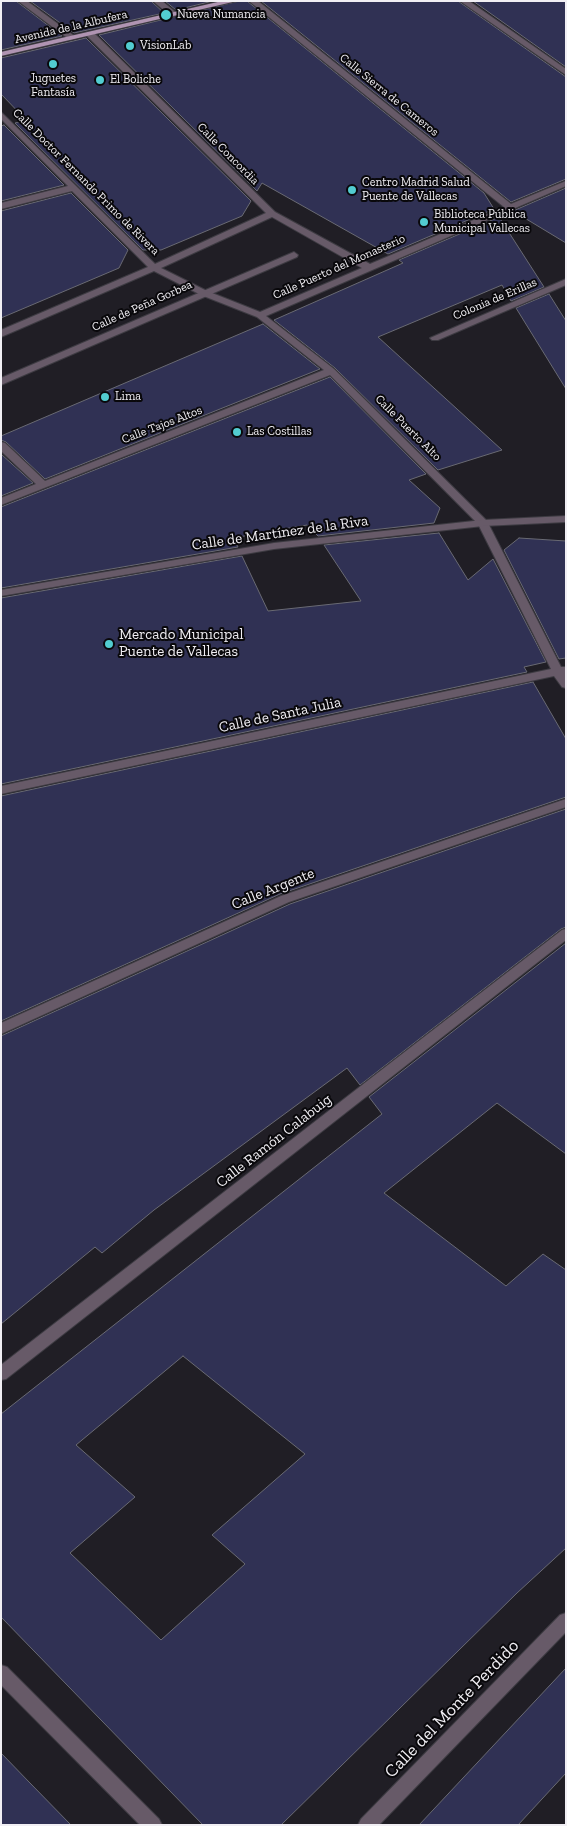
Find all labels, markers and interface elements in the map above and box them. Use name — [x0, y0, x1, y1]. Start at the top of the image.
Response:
street label: Avenida de la Albufera — [13, 7, 129, 47]
marker: Nueva Numancia — [159, 8, 173, 22]
place label: Nueva Numancia — [177, 8, 265, 22]
place label: VisionLab — [140, 39, 191, 53]
marker: VisionLab — [124, 40, 136, 52]
street label: Calle Sierra de Cameros — [337, 51, 441, 139]
marker: Juguetes Fantasía — [47, 58, 59, 70]
place label: Juguetes Fantasía — [30, 72, 76, 100]
place label: El Boliche — [110, 73, 161, 87]
marker: El Boliche — [94, 74, 106, 86]
street label: Calle Doctor Fernando Primo de Rivera — [10, 106, 162, 258]
street label: Calle Concordia — [194, 120, 262, 188]
place label: Centro Madrid Salud Puente de Vallecas — [362, 176, 470, 204]
marker: Centro Madrid Salud Puente de Vallecas — [346, 184, 358, 196]
place label: Biblioteca Pública Municipal Vallecas — [434, 208, 530, 236]
marker: Biblioteca Pública Municipal Vallecas — [418, 216, 430, 228]
street label: Calle Puerto del Monasterio — [271, 231, 407, 303]
street label: Colonia de Erillas — [451, 275, 539, 323]
street label: Calle de Peña Gorbea — [90, 277, 194, 335]
place label: Lima — [115, 390, 141, 404]
marker: Lima — [99, 391, 111, 403]
street label: Calle Puerto Alto — [372, 392, 444, 464]
street label: Calle Tajos Altos — [120, 403, 204, 447]
place label: Las Costillas — [247, 425, 312, 439]
marker: Las Costillas — [231, 426, 243, 438]
street label: Calle de Martínez de la Riva — [191, 512, 369, 554]
place label: Mercado Municipal Puente de Vallecas — [119, 626, 243, 661]
marker: Mercado Municipal Puente de Vallecas — [103, 638, 115, 650]
street label: Calle de Santa Julia — [217, 693, 343, 737]
street label: Calle Argente — [229, 864, 317, 914]
street label: Calle Ramón Calabuig — [213, 1090, 335, 1192]
street label: Calle del Monte Perdido — [380, 1635, 524, 1783]

